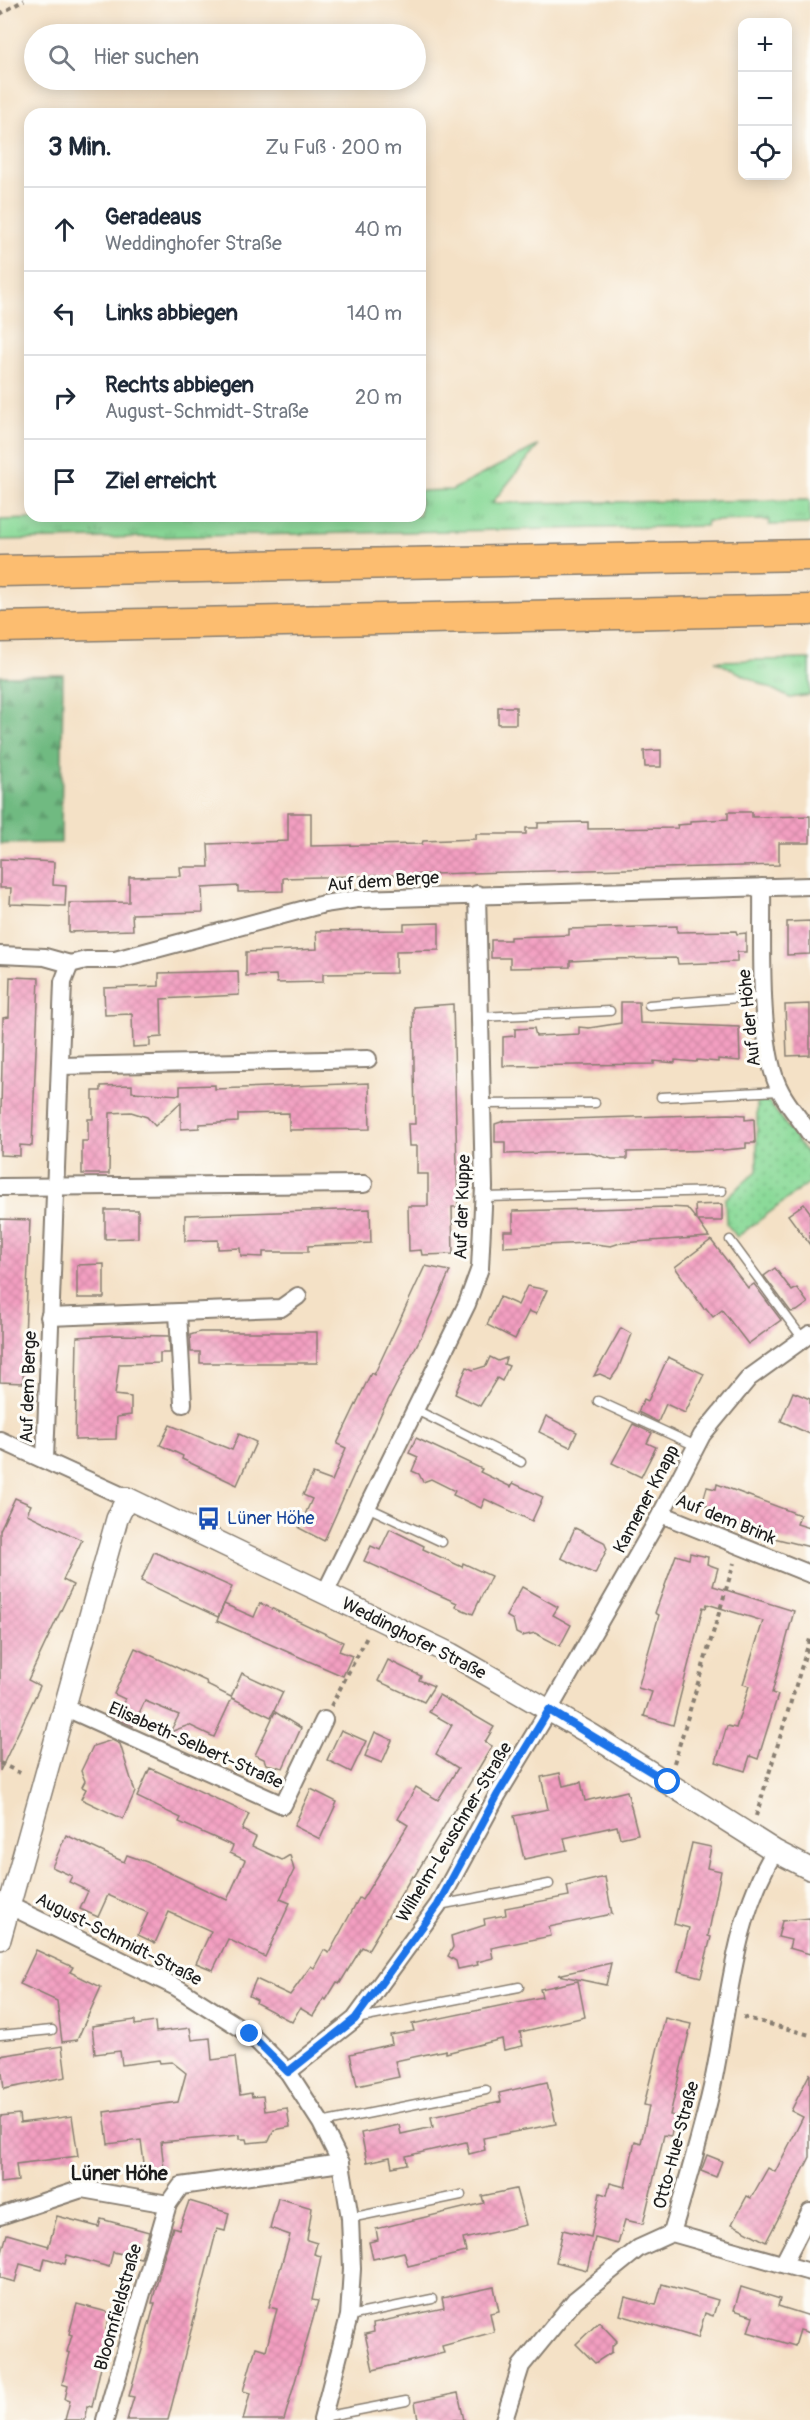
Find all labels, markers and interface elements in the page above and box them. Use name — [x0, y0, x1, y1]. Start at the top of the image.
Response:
map controls — [738, 18, 792, 180]
button: + — [738, 18, 792, 72]
search box — [24, 24, 426, 90]
icon: search — [45, 41, 78, 74]
text: Hier suchen — [93, 43, 199, 71]
button: − — [738, 72, 792, 126]
button: locate — [738, 126, 792, 180]
text: 3 Min. — [48, 131, 112, 163]
text: Zu Fuß · 200 m — [265, 135, 402, 160]
text: Geradeaus — [105, 203, 201, 231]
icon: ahead — [48, 213, 81, 246]
text: 40 m — [355, 217, 402, 242]
text: Weddinghofer Straße — [105, 231, 282, 256]
icon: left — [48, 297, 81, 330]
text: Links abbiegen — [105, 299, 238, 327]
text: 140 m — [347, 301, 402, 326]
text: Rechts abbiegen — [105, 371, 254, 399]
icon: right — [48, 381, 81, 414]
text: 20 m — [355, 385, 402, 410]
text: August-Schmidt-Straße — [105, 399, 309, 424]
icon: arrive — [48, 465, 81, 498]
text: Ziel erreicht — [105, 467, 216, 495]
street label: Auf dem Berge — [326, 866, 440, 897]
street label: Auf der Höhe — [733, 968, 766, 1068]
street label: Auf der Kuppe — [449, 1154, 476, 1260]
street label: Auf dem Berge — [15, 1330, 42, 1444]
street label: Kamener Knapp — [608, 1441, 685, 1557]
street label: Auf dem Brink — [672, 1489, 780, 1550]
bus stop icon: Lüner Höhe — [196, 1505, 222, 1531]
place label: Lüner Höhe — [227, 1507, 315, 1530]
street label: Weddinghofer Straße — [338, 1592, 490, 1685]
street label: Elisabeth-Selbert-Straße — [105, 1697, 287, 1794]
street label: Wilhelm-Leuschner-Straße — [391, 1738, 517, 1927]
route start — [654, 1768, 680, 1794]
street label: August-Schmidt-Straße — [32, 1888, 206, 1991]
route end — [236, 2020, 262, 2046]
street label: Otto-Hue-Straße — [648, 2079, 705, 2212]
district label: Lüner Höhe — [70, 2161, 169, 2186]
street label: Bloomfieldstraße — [89, 2241, 148, 2373]

